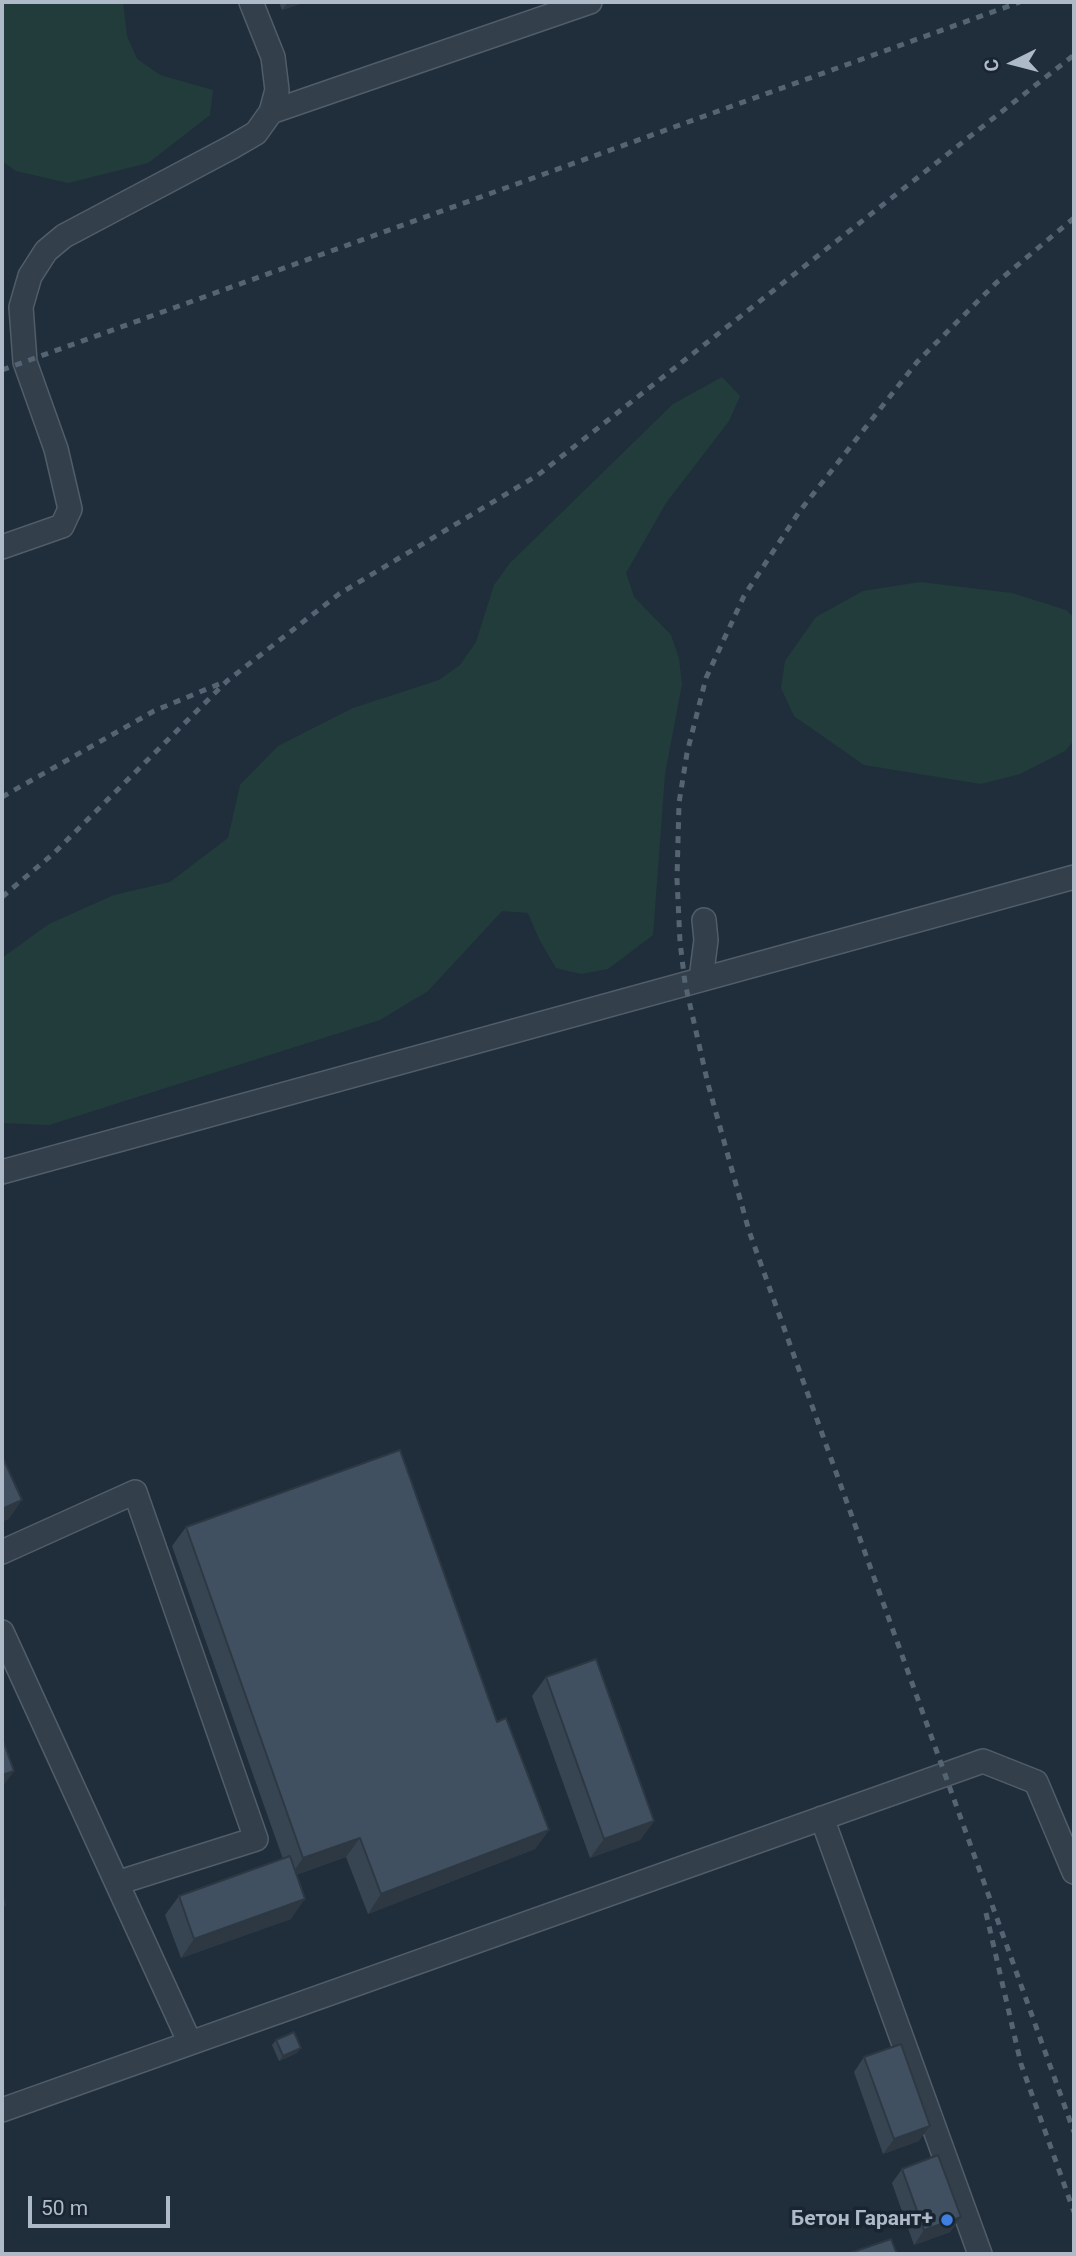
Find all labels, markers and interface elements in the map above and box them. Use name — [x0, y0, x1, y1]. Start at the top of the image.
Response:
north arrow — [978, 28, 1048, 98]
text: С — [980, 58, 1004, 73]
scale bar — [32, 2182, 173, 2226]
text: 50 m — [41, 2196, 88, 2220]
place label: Бетон Гарант+ — [791, 2207, 933, 2233]
marker: Бетон Гарант+ — [939, 2212, 955, 2228]

